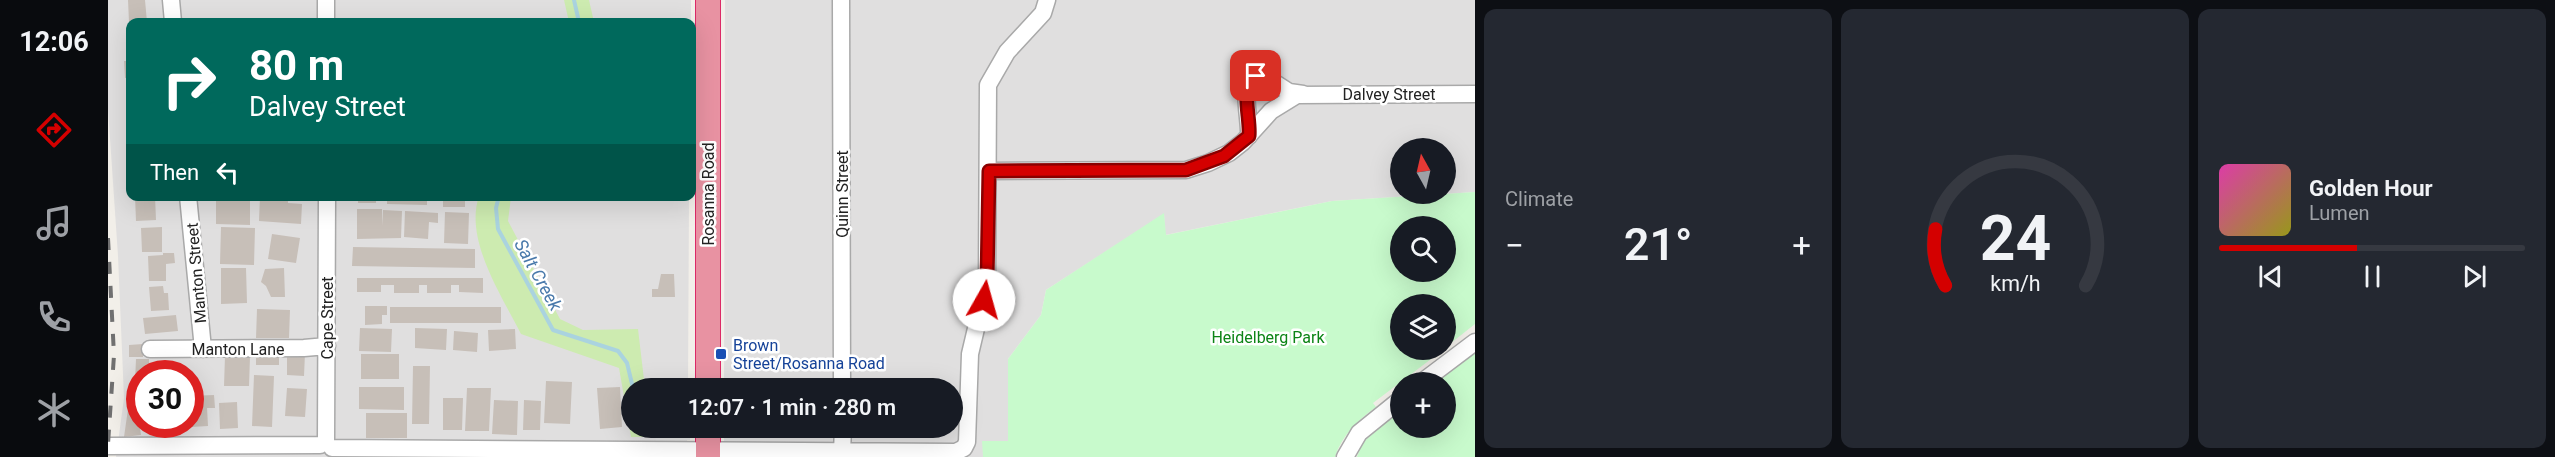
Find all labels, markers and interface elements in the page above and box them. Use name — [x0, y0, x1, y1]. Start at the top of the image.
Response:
text: 12:06 — [19, 26, 89, 58]
text: 80 m — [249, 41, 344, 90]
icon: right — [150, 42, 228, 120]
pin — [1230, 50, 1281, 101]
icon: arrive — [1239, 59, 1272, 92]
street label: Dalvey Street — [1343, 85, 1435, 104]
text: Dalvey Street — [249, 91, 406, 123]
icon: directions — [33, 109, 75, 151]
north arrow — [1390, 138, 1456, 204]
map controls — [1390, 138, 1456, 438]
street label: Rosanna Road — [699, 143, 718, 246]
street label: Quinn Street — [833, 150, 852, 238]
icon: left — [211, 156, 244, 189]
text: Then — [150, 160, 199, 185]
text: Golden Hour — [2309, 176, 2433, 201]
text: Climate — [1505, 187, 1573, 211]
text: Lumen — [2309, 201, 2370, 225]
icon: music — [33, 202, 75, 244]
text: 24 — [1979, 202, 2051, 275]
button: search — [1390, 216, 1456, 282]
text: 21° — [1624, 218, 1692, 271]
street label: Manton Street — [183, 222, 210, 324]
text: − — [1505, 226, 1524, 265]
text: + — [1792, 226, 1811, 265]
water label: Salt Creek — [510, 235, 567, 315]
icon: previous — [2254, 260, 2287, 293]
icon: pause — [2356, 260, 2389, 293]
icon: next — [2458, 260, 2491, 293]
position arrow — [952, 268, 1016, 332]
text: km/h — [1990, 271, 2040, 296]
street label: Cape Street — [318, 277, 337, 359]
button: layers — [1390, 294, 1456, 360]
icon: phone — [33, 296, 75, 338]
park label: Heidelberg Park — [1211, 328, 1325, 347]
place label: Brown Street/Rosanna Road — [733, 336, 885, 373]
street label: Manton Lane — [191, 340, 285, 359]
marker: Brown Street/Rosanna Road — [714, 347, 728, 361]
speed limit sign: 30 — [126, 360, 204, 438]
button: + — [1390, 372, 1456, 438]
icon: climate — [33, 389, 75, 431]
text: 12:07 · 1 min · 280 m — [688, 395, 896, 420]

